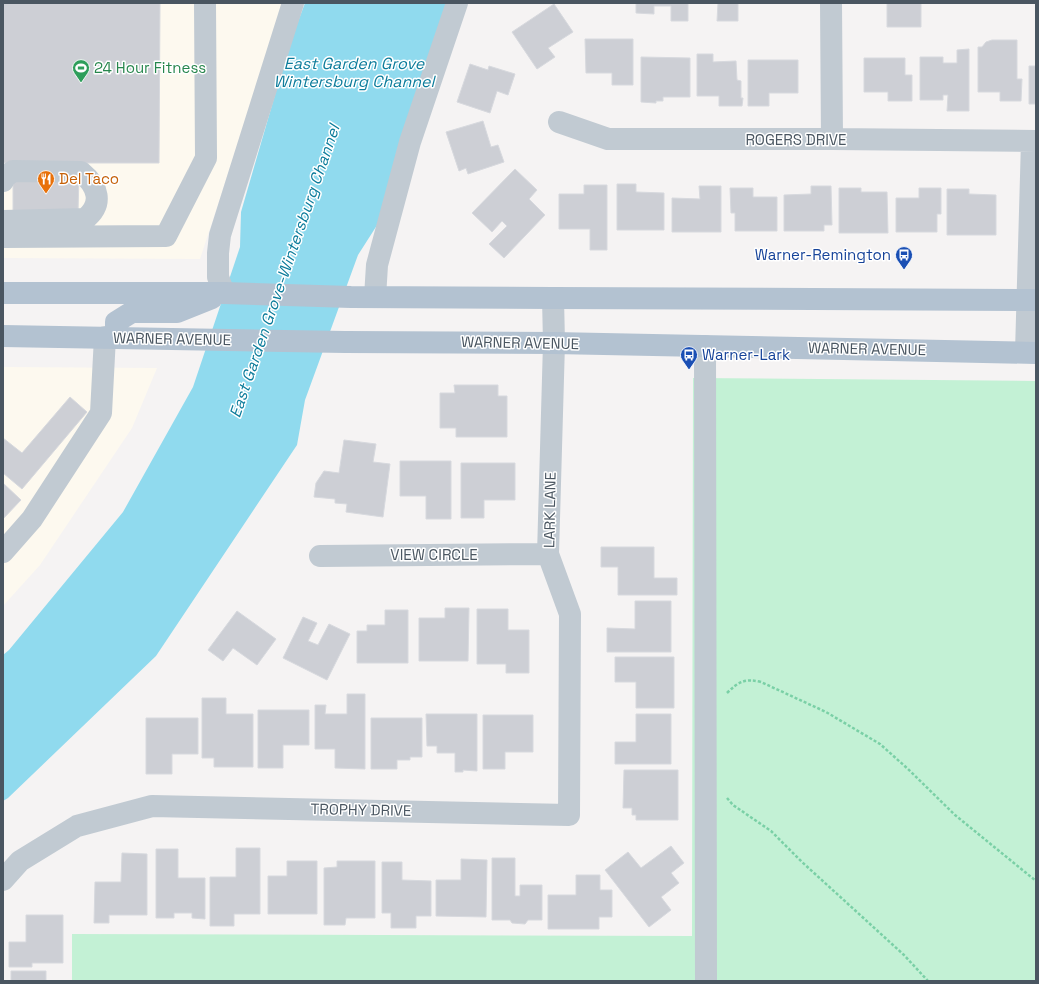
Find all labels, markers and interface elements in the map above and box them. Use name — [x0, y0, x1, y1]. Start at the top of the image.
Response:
water label: East Garden Grove Wintersburg Channel — [274, 53, 437, 92]
sports icon: 24 Hour Fitness — [71, 58, 91, 83]
place label: 24 Hour Fitness — [94, 58, 206, 77]
water label: East Garden Grove-Wintersburg Channel — [224, 120, 345, 420]
street label: ROGERS DRIVE — [745, 130, 847, 149]
restaurant icon: Del Taco — [36, 169, 56, 194]
place label: Del Taco — [59, 169, 119, 188]
place label: Warner-Remington — [755, 245, 891, 264]
bus stop icon: Warner-Remington — [894, 245, 914, 270]
street label: WARNER AVENUE — [113, 328, 231, 349]
street label: WARNER AVENUE — [461, 332, 579, 353]
street label: WARNER AVENUE — [808, 338, 926, 359]
bus stop icon: Warner-Lark — [679, 345, 699, 370]
place label: Warner-Lark — [702, 345, 790, 364]
street label: LARK LANE — [539, 472, 560, 548]
street label: VIEW CIRCLE — [390, 545, 478, 564]
street label: TROPHY DRIVE — [310, 799, 412, 820]

